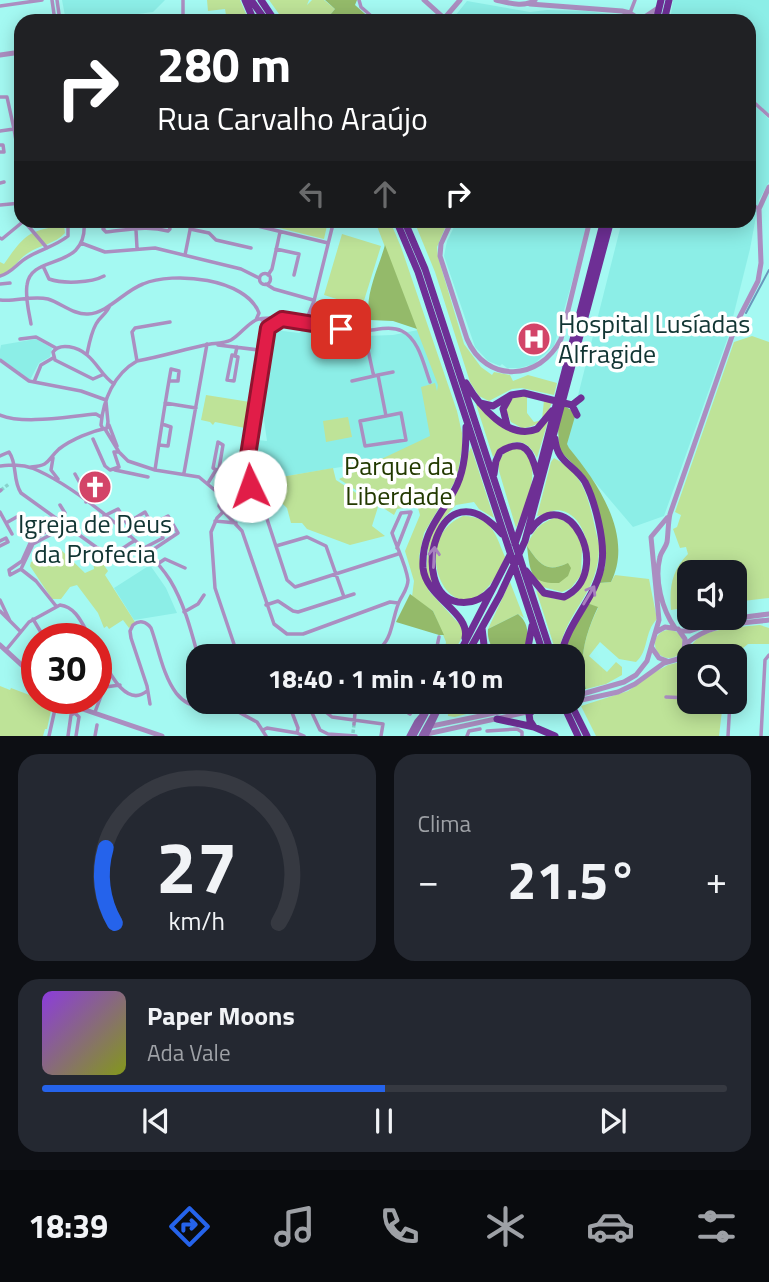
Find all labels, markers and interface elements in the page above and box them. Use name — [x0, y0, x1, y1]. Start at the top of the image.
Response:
text: 280 m — [157, 26, 291, 101]
icon: right — [42, 42, 133, 133]
text: Rua Carvalho Araújo — [157, 94, 428, 142]
icon: left — [293, 175, 331, 213]
icon: ahead — [366, 175, 404, 213]
icon: right — [439, 175, 477, 213]
pin — [311, 299, 371, 359]
place label: Hospital Lusíadas Alfragide — [558, 304, 750, 373]
icon: arrive — [322, 310, 360, 348]
hospital icon: Hospital Lusíadas Alfragide — [515, 320, 553, 358]
park label: Parque da Liberdade — [344, 446, 454, 515]
position arrow — [213, 449, 287, 523]
church icon: Igreja de Deus da Profecia — [76, 468, 114, 506]
place label: Igreja de Deus da Profecia — [18, 504, 172, 573]
one-way arrow — [428, 546, 441, 569]
map controls — [677, 560, 747, 714]
button: sound — [677, 560, 747, 630]
one-way arrow — [582, 585, 596, 605]
speed limit sign: 30 — [21, 623, 112, 714]
button: search — [677, 644, 747, 714]
text: 18:40 · 1 min · 410 m — [268, 659, 503, 698]
text: Clima — [418, 806, 471, 841]
text: 27 — [156, 812, 238, 922]
text: 21.5° — [507, 840, 637, 919]
text: − — [418, 851, 439, 909]
text: + — [706, 851, 727, 909]
text: km/h — [168, 902, 225, 940]
text: Paper Moons — [147, 996, 295, 1035]
text: Ada Vale — [147, 1035, 231, 1070]
icon: previous — [137, 1102, 175, 1140]
icon: pause — [365, 1102, 403, 1140]
icon: next — [594, 1102, 632, 1140]
text: 18:39 — [28, 1202, 108, 1250]
icon: directions — [165, 1202, 214, 1251]
icon: music — [270, 1202, 319, 1251]
icon: phone — [375, 1202, 424, 1251]
icon: climate — [481, 1202, 530, 1251]
icon: car — [586, 1202, 635, 1251]
icon: filters — [692, 1202, 741, 1251]

